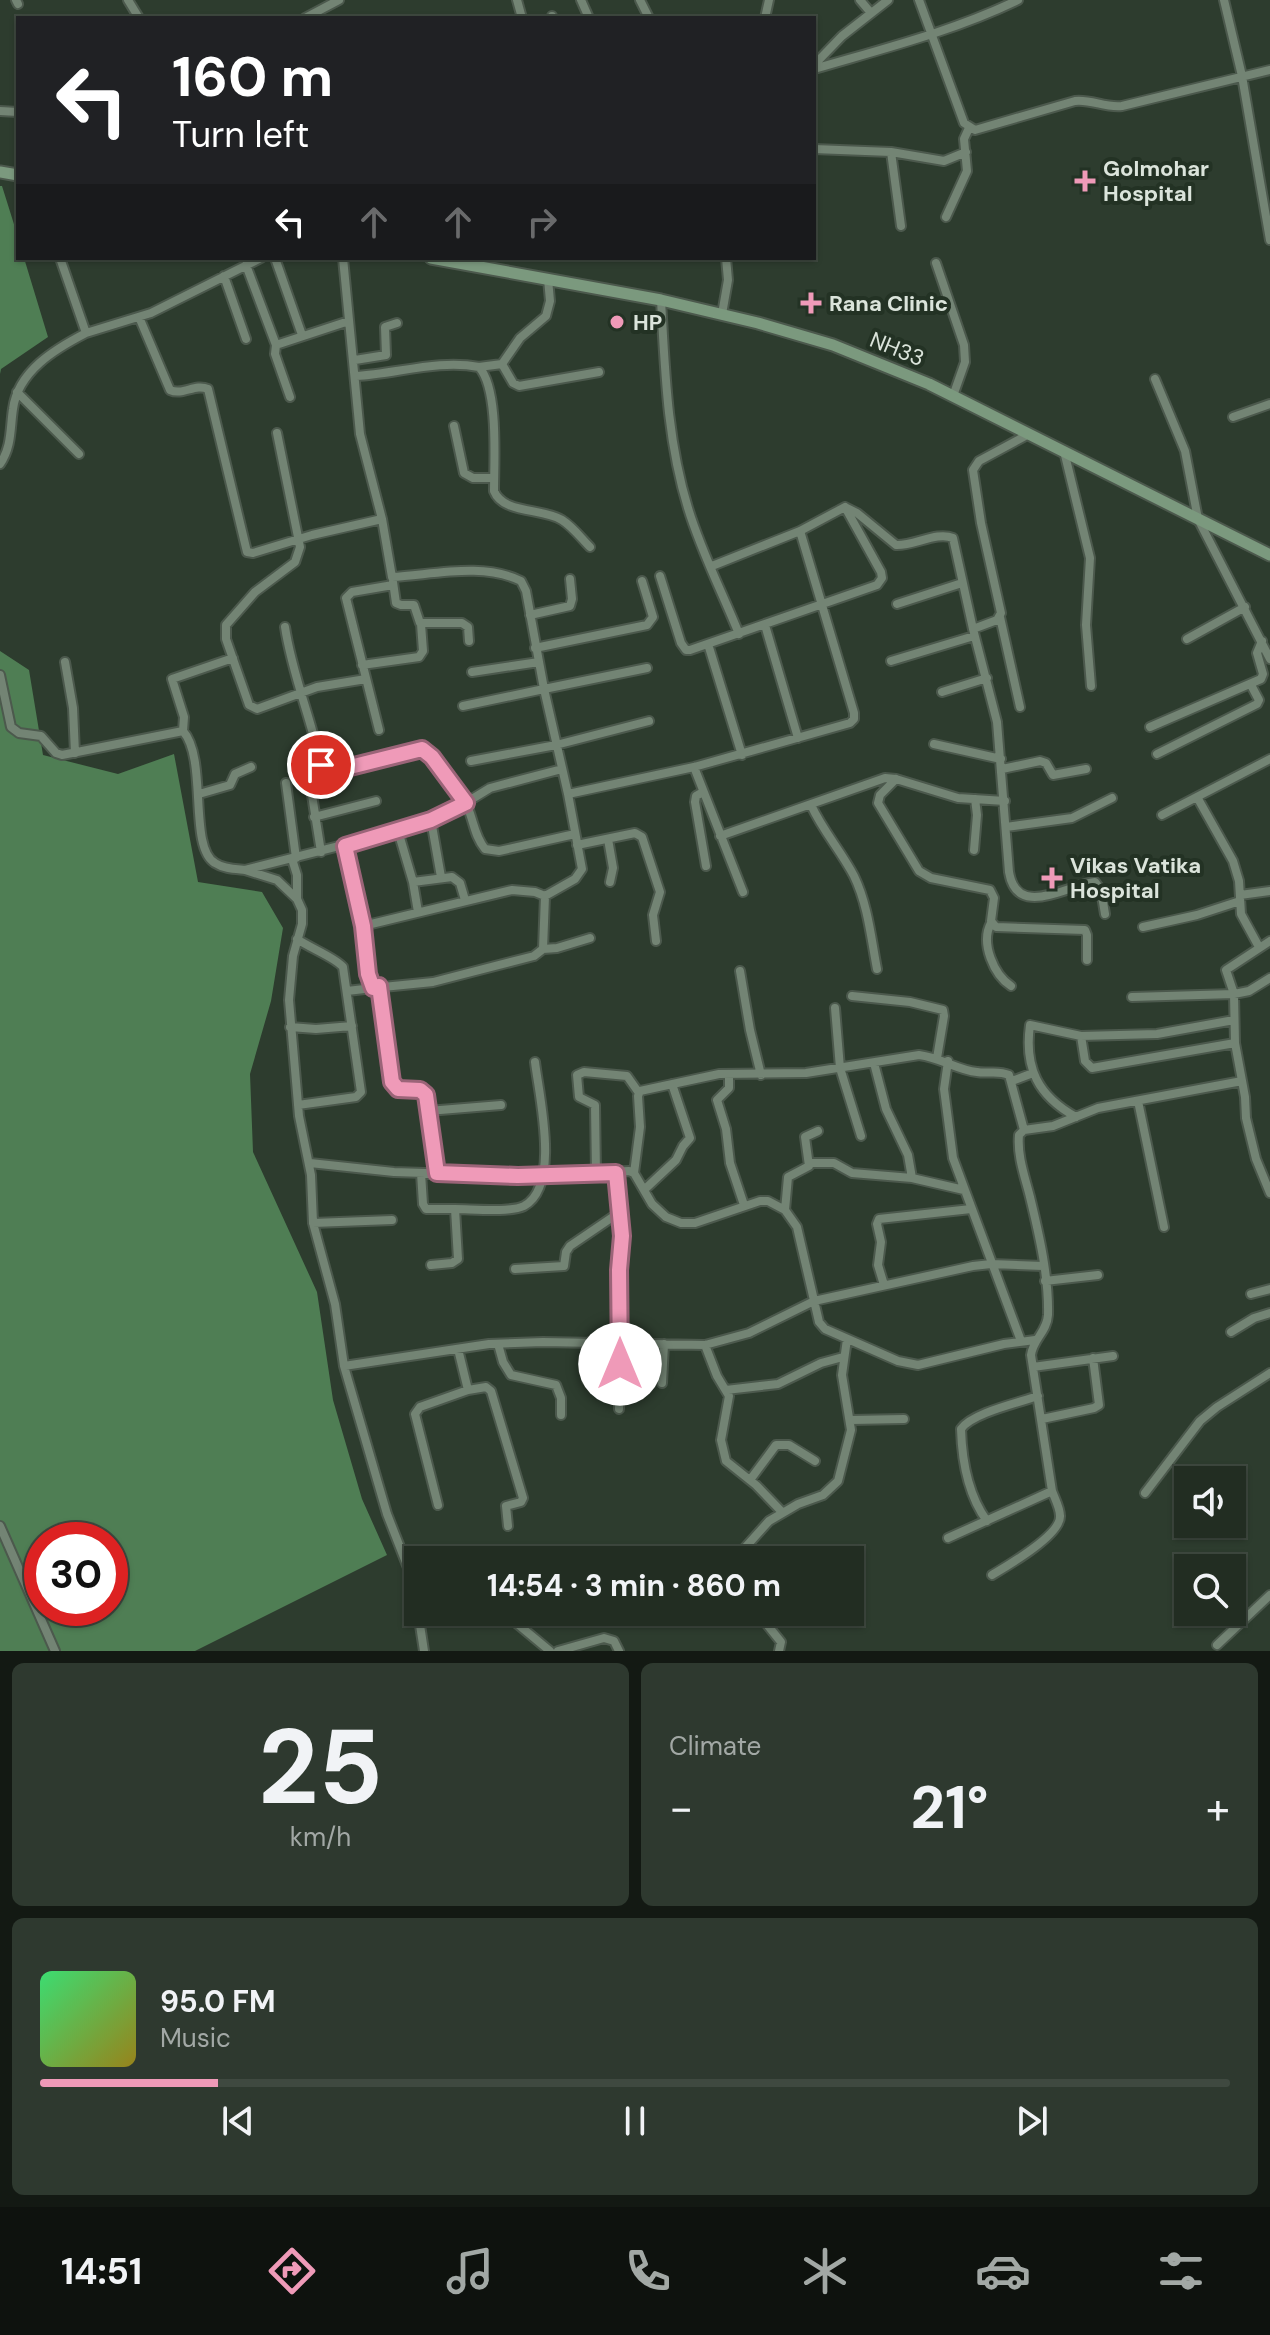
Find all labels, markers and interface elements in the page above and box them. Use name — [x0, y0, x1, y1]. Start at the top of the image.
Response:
text: 160 m — [172, 40, 333, 113]
icon: left — [40, 48, 144, 152]
text: Turn left — [172, 111, 309, 158]
place label: Golmohar Hospital — [1103, 154, 1209, 208]
marker: Golmohar Hospital — [1074, 170, 1096, 192]
icon: left — [268, 200, 312, 244]
icon: ahead — [352, 200, 396, 244]
icon: ahead — [436, 200, 480, 244]
icon: right — [520, 200, 564, 244]
place label: Rana Clinic — [829, 289, 948, 318]
marker: Rana Clinic — [800, 292, 822, 314]
place label: HP — [633, 308, 662, 337]
marker: HP — [608, 313, 626, 331]
street label: NH33 — [866, 325, 928, 373]
pin — [287, 731, 355, 799]
icon: arrive — [299, 743, 343, 787]
place label: Vikas Vatika Hospital — [1070, 851, 1201, 905]
marker: Vikas Vatika Hospital — [1041, 867, 1063, 889]
position arrow — [578, 1322, 662, 1406]
map controls — [1174, 1466, 1246, 1626]
button: sound — [1174, 1466, 1246, 1538]
speed limit sign: 30 — [24, 1522, 128, 1626]
button: search — [1174, 1554, 1246, 1626]
text: 14:54 · 3 min · 860 m — [487, 1566, 781, 1605]
text: 25 — [258, 1700, 383, 1835]
text: Climate — [669, 1729, 761, 1763]
text: 21° — [910, 1768, 989, 1847]
text: − — [669, 1779, 693, 1837]
text: + — [1206, 1779, 1230, 1837]
text: km/h — [290, 1820, 351, 1854]
text: 95.0 FM — [160, 1982, 276, 2021]
text: Music — [160, 2021, 231, 2055]
icon: previous — [216, 2099, 260, 2143]
icon: pause — [613, 2099, 657, 2143]
icon: next — [1010, 2099, 1054, 2143]
icon: directions — [264, 2243, 320, 2299]
icon: music — [442, 2243, 498, 2299]
icon: phone — [620, 2243, 676, 2299]
icon: climate — [797, 2243, 853, 2299]
icon: car — [975, 2243, 1031, 2299]
icon: filters — [1153, 2243, 1209, 2299]
text: 14:51 — [61, 2248, 142, 2295]

